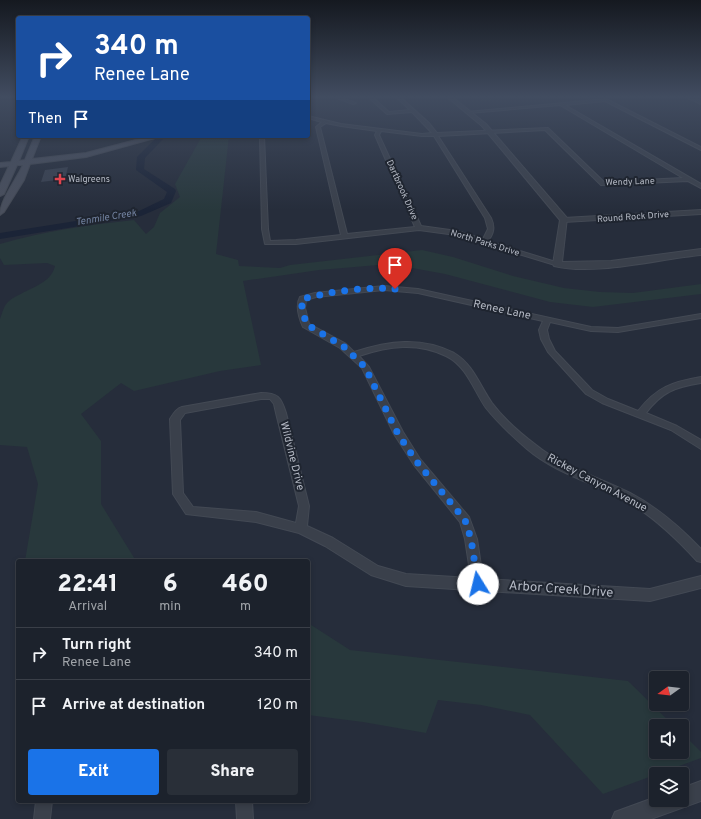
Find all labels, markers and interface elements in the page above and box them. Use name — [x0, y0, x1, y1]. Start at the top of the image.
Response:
text: 340 m — [94, 29, 179, 65]
icon: right — [28, 32, 80, 84]
text: Renee Lane — [94, 64, 190, 87]
icon: arrive — [70, 108, 92, 130]
text: Then — [28, 110, 62, 129]
street label: Dartbrook Drive — [384, 158, 420, 222]
marker: Walgreens — [55, 174, 65, 184]
place label: Walgreens — [68, 174, 110, 185]
street label: Wendy Lane — [605, 176, 655, 188]
water label: Tenmile Creek — [75, 207, 138, 229]
street label: Round Rock Drive — [597, 209, 669, 225]
street label: North Parks Drive — [449, 227, 521, 259]
pin — [378, 248, 412, 289]
icon: arrive — [384, 254, 406, 276]
street label: Renee Lane — [472, 297, 532, 323]
street label: Wildvine Drive — [277, 420, 307, 492]
street label: Rickey Canyon Avenue — [545, 451, 650, 515]
position arrow — [457, 563, 499, 605]
text: 22:41 — [57, 570, 118, 600]
text: 6 — [163, 570, 178, 600]
text: 460 — [222, 570, 269, 600]
street label: Arbor Creek Drive — [508, 578, 614, 602]
text: Arrival — [68, 599, 107, 615]
text: min — [159, 599, 181, 615]
text: m — [240, 599, 251, 615]
text: Turn right — [62, 636, 131, 655]
icon: right — [28, 643, 50, 665]
text: 340 m — [254, 644, 298, 663]
text: Renee Lane — [62, 655, 131, 671]
north arrow — [649, 671, 689, 711]
map controls — [649, 671, 689, 807]
icon: arrive — [28, 695, 50, 717]
text: Arrive at destination — [62, 696, 205, 715]
text: 120 m — [257, 696, 298, 715]
button: sound — [649, 719, 689, 759]
button: Exit — [28, 749, 159, 795]
button: Share — [167, 749, 298, 795]
button: layers — [649, 767, 689, 807]

